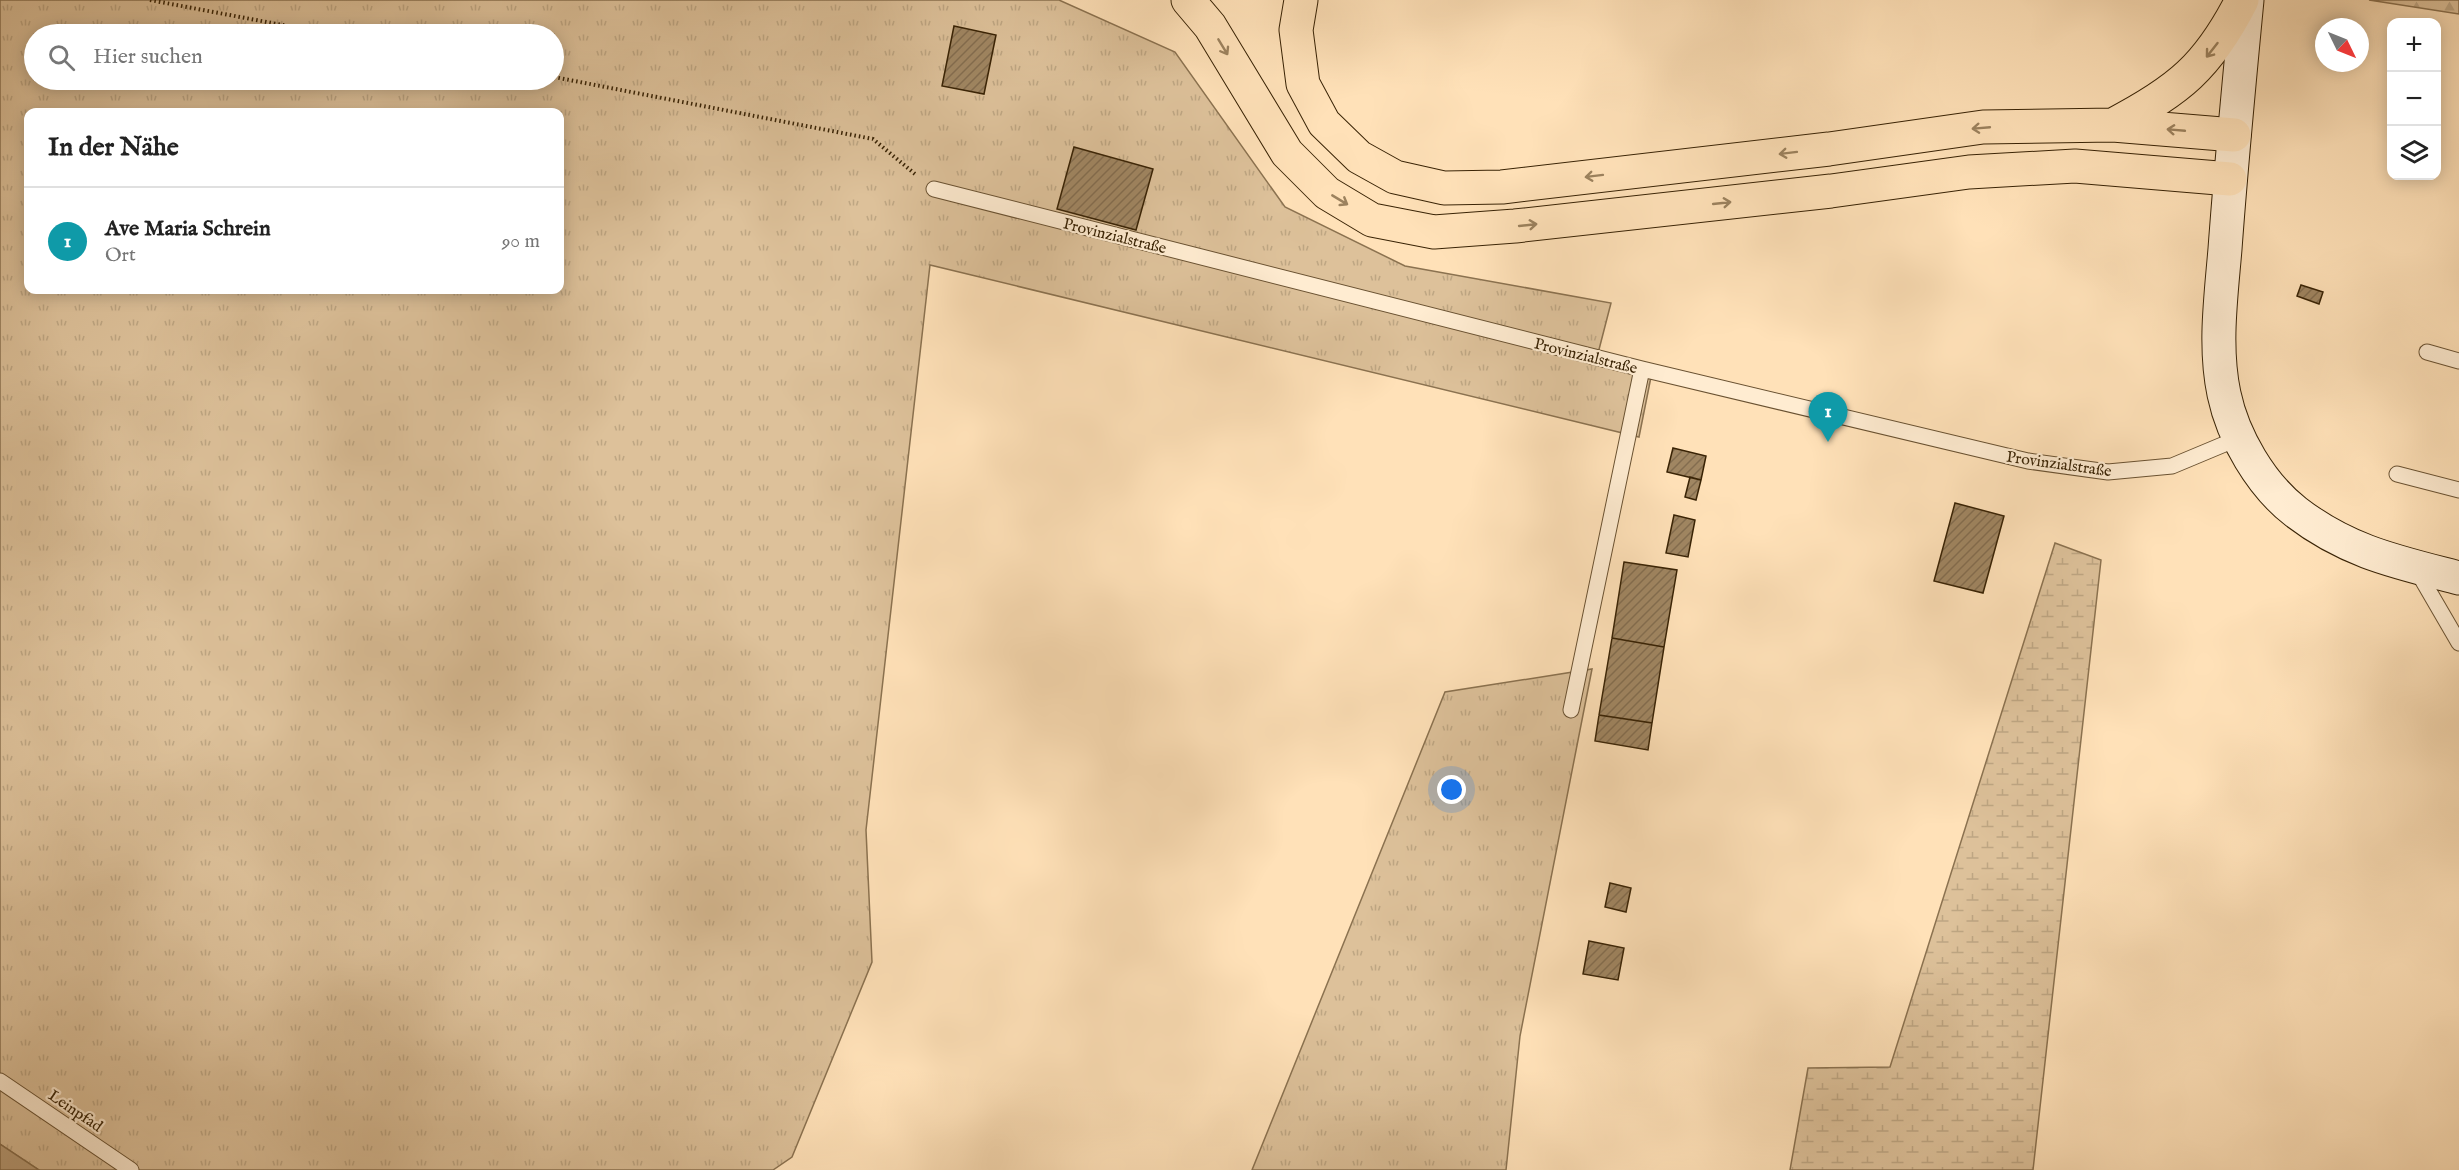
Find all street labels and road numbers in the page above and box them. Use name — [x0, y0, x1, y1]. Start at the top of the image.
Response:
street label: Provinzialstraße — [1061, 214, 1168, 259]
street label: Provinzialstraße — [1532, 334, 1639, 379]
street label: Provinzialstraße — [2005, 448, 2113, 482]
street label: Leinpfad — [44, 1086, 106, 1137]

